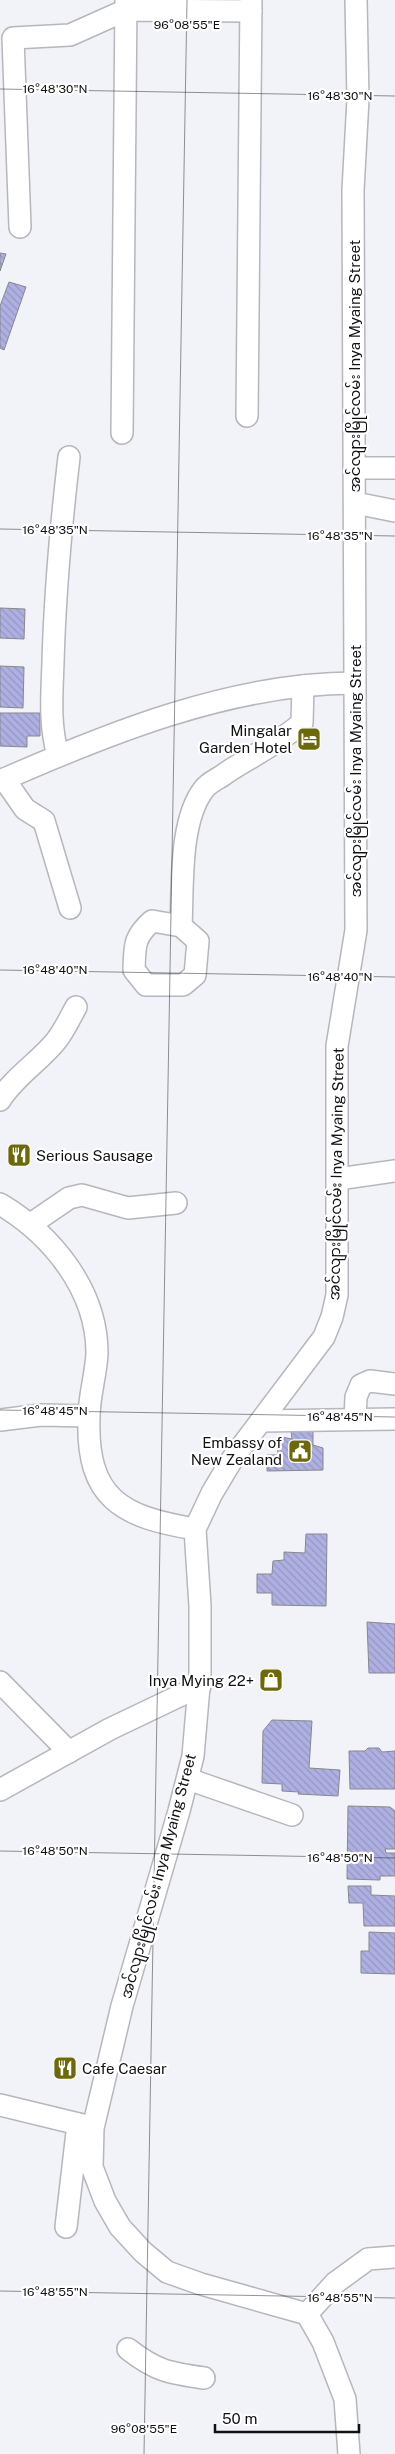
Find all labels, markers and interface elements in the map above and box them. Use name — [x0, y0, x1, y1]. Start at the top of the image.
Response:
text: 96°08'55"E — [154, 18, 220, 32]
text: 16°48'30"N — [22, 82, 88, 96]
text: 16°48'30"N — [307, 89, 373, 103]
street label: အင်လျားမြိုင်လမ်း Inya Myaing Street — [345, 239, 367, 492]
text: 16°48'35"N — [22, 523, 88, 537]
text: 16°48'35"N — [307, 529, 373, 543]
street label: အင်လျားမြိုင်လမ်း Inya Myaing Street — [346, 644, 368, 897]
place label: Mingalar Garden Hotel — [199, 722, 292, 756]
hotel icon: Mingalar Garden Hotel — [296, 726, 322, 752]
text: 16°48'40"N — [22, 963, 88, 977]
text: 16°48'40"N — [307, 970, 373, 984]
street label: အင်လျားမြိုင်လမ်း Inya Myaing Street — [324, 1047, 351, 1301]
restaurant icon: Serious Sausage — [6, 1142, 32, 1168]
place label: Serious Sausage — [36, 1147, 153, 1164]
text: 16°48'45"N — [22, 1404, 88, 1418]
text: 16°48'45"N — [307, 1410, 373, 1424]
place label: Embassy of New Zealand — [191, 1434, 282, 1468]
public building icon: Embassy of New Zealand — [287, 1438, 313, 1464]
shop icon: Inya Mying 22+ — [258, 1667, 284, 1693]
place label: Inya Mying 22+ — [149, 1672, 254, 1689]
street label: အင်လျားမြိုင်လမ်း Inya Myaing Street — [116, 1751, 203, 2001]
text: 16°48'50"N — [22, 1844, 88, 1858]
text: 16°48'50"N — [307, 1851, 373, 1865]
restaurant icon: Cafe Caesar — [52, 2055, 78, 2081]
place label: Cafe Caesar — [82, 2060, 167, 2077]
text: 16°48'55"N — [22, 2285, 88, 2299]
text: 16°48'55"N — [307, 2291, 373, 2305]
scale bar — [215, 2402, 359, 2434]
text: 50 m — [222, 2410, 257, 2427]
text: 96°08'55"E — [111, 2422, 177, 2436]

